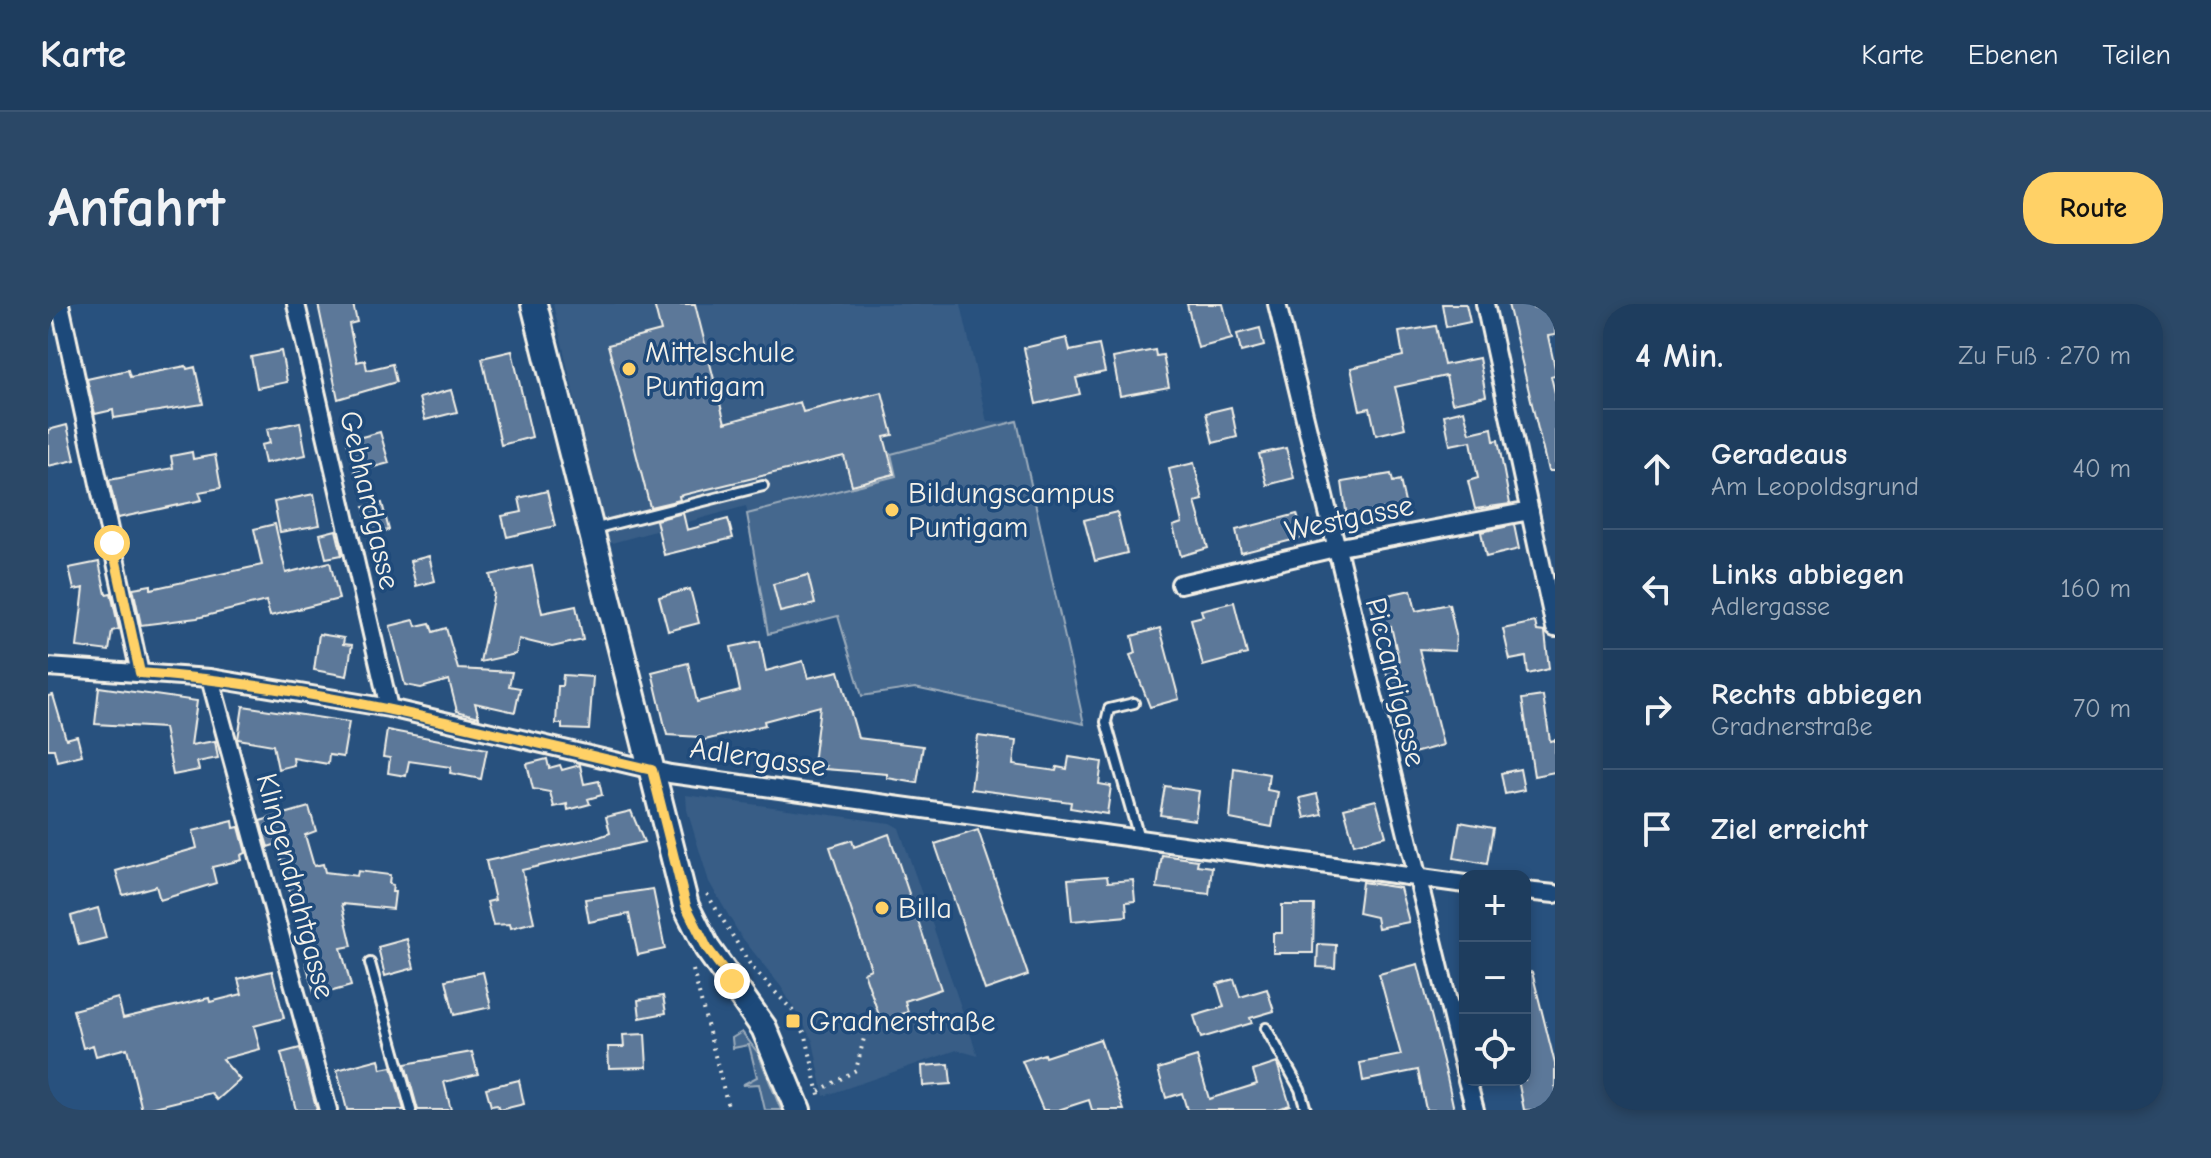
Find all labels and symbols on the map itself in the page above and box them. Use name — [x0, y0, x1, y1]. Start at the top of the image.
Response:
place label: Mittelschule Puntigam — [645, 335, 795, 404]
marker: Mittelschule Puntigam — [620, 360, 638, 378]
street label: Gebhardgasse — [332, 407, 407, 593]
place label: Bildungscampus Puntigam — [908, 476, 1115, 545]
street label: Westgasse — [1282, 488, 1417, 549]
marker: Bildungscampus Puntigam — [883, 501, 901, 519]
route start — [94, 525, 130, 561]
street label: Piccardigasse — [1358, 594, 1433, 770]
street label: Adlergasse — [688, 731, 828, 784]
street label: Klingendrahtgasse — [249, 770, 342, 1003]
place label: Billa — [898, 891, 952, 926]
marker: Billa — [873, 899, 891, 917]
route end — [714, 963, 750, 999]
place label: Gradnerstraße — [809, 1004, 995, 1039]
marker: Gradnerstraße — [784, 1012, 802, 1030]

